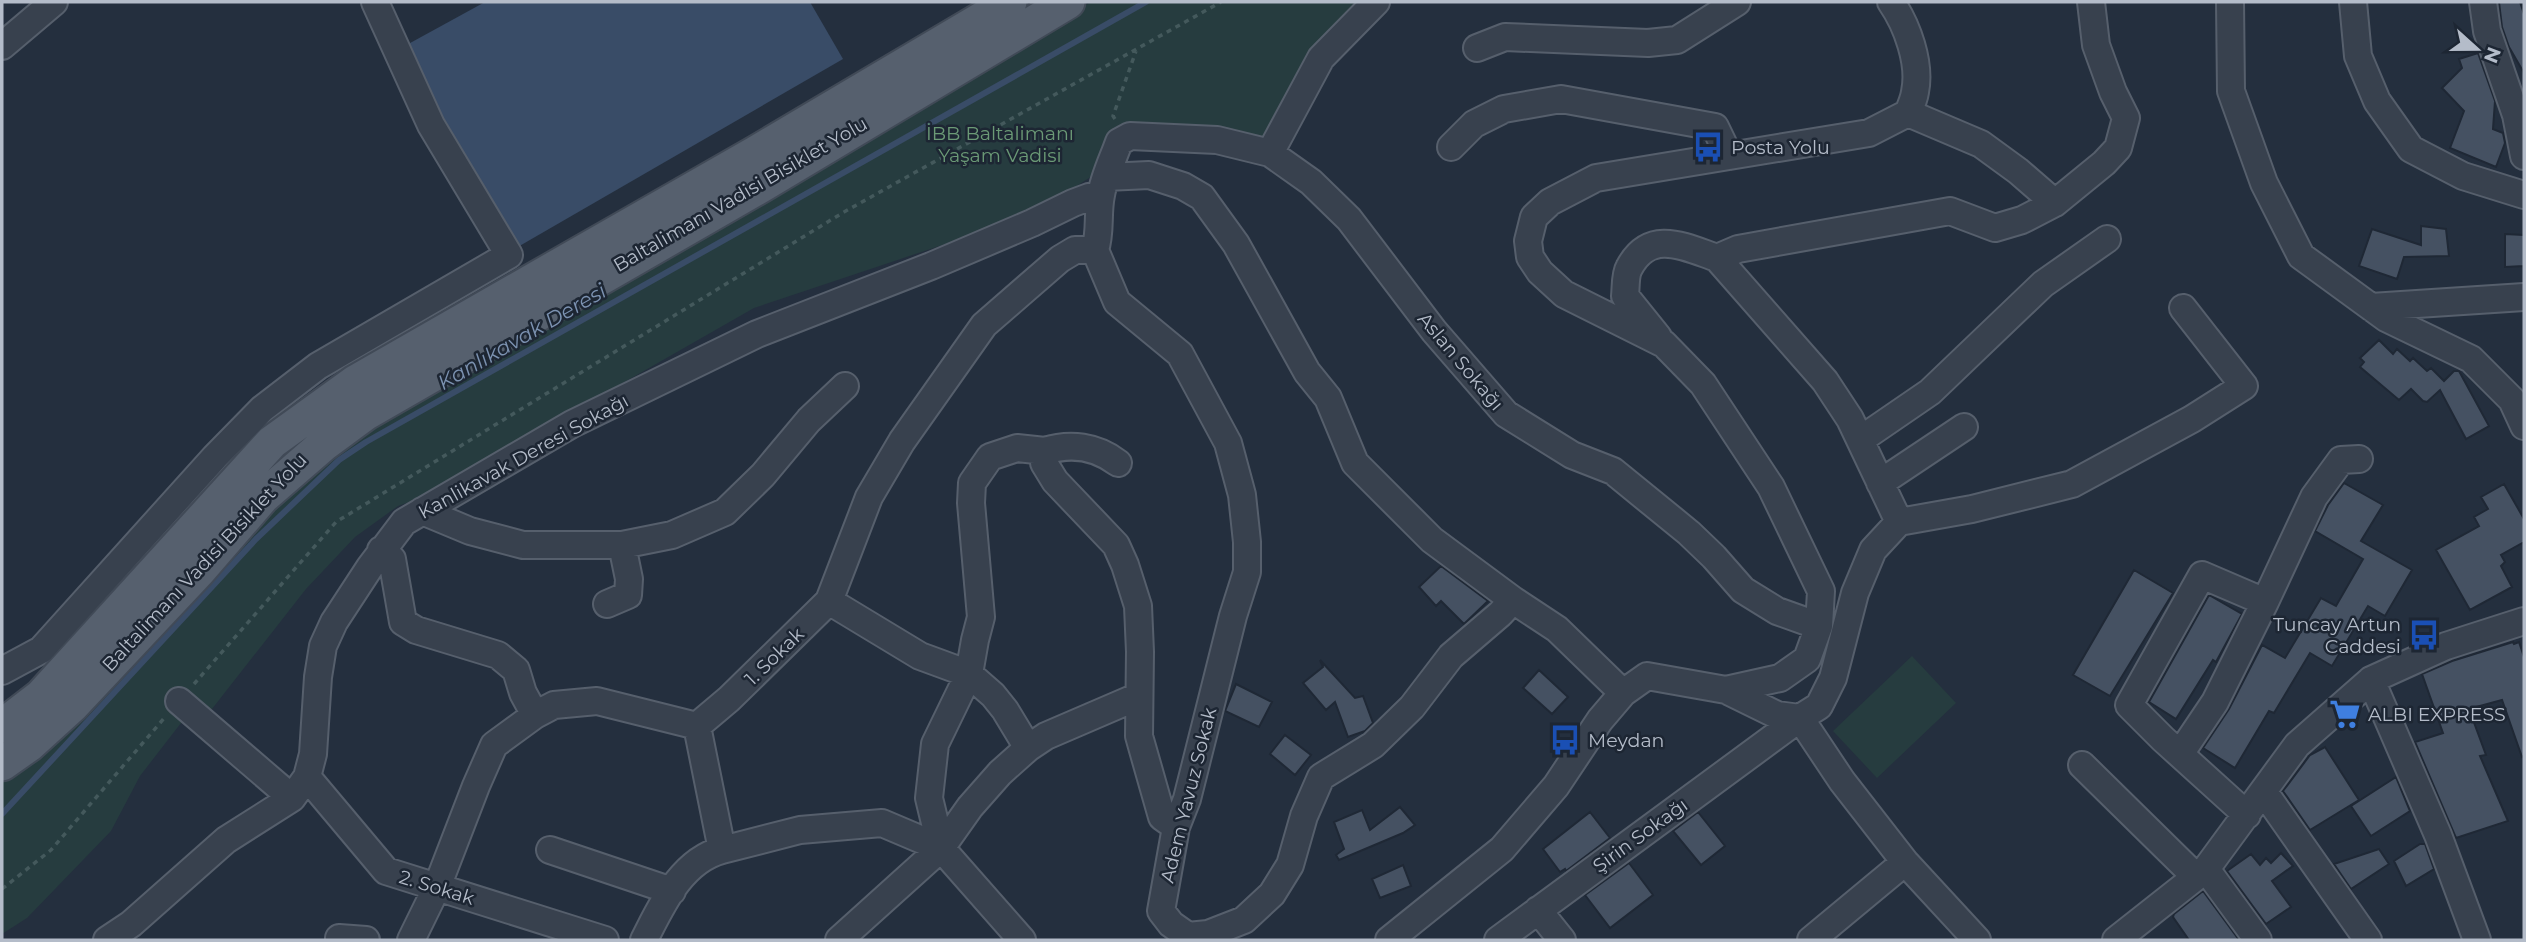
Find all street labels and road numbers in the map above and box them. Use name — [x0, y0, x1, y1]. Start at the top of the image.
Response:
street label: Baltalimanı Vadisi Bisiklet Yolu — [609, 112, 871, 277]
street label: Aslan Sokağı — [1413, 308, 1508, 415]
street label: Kanlikavak Deresi Sokağı — [414, 389, 632, 524]
street label: Baltalimanı Vadisi Bisiklet Yolu — [97, 449, 312, 676]
street label: 1. Sokak — [740, 622, 809, 690]
street label: Adem Yavuz Sokak — [1156, 704, 1222, 885]
street label: Şirin Sokağı — [1589, 793, 1692, 877]
street label: 2. Sokak — [397, 865, 478, 910]

